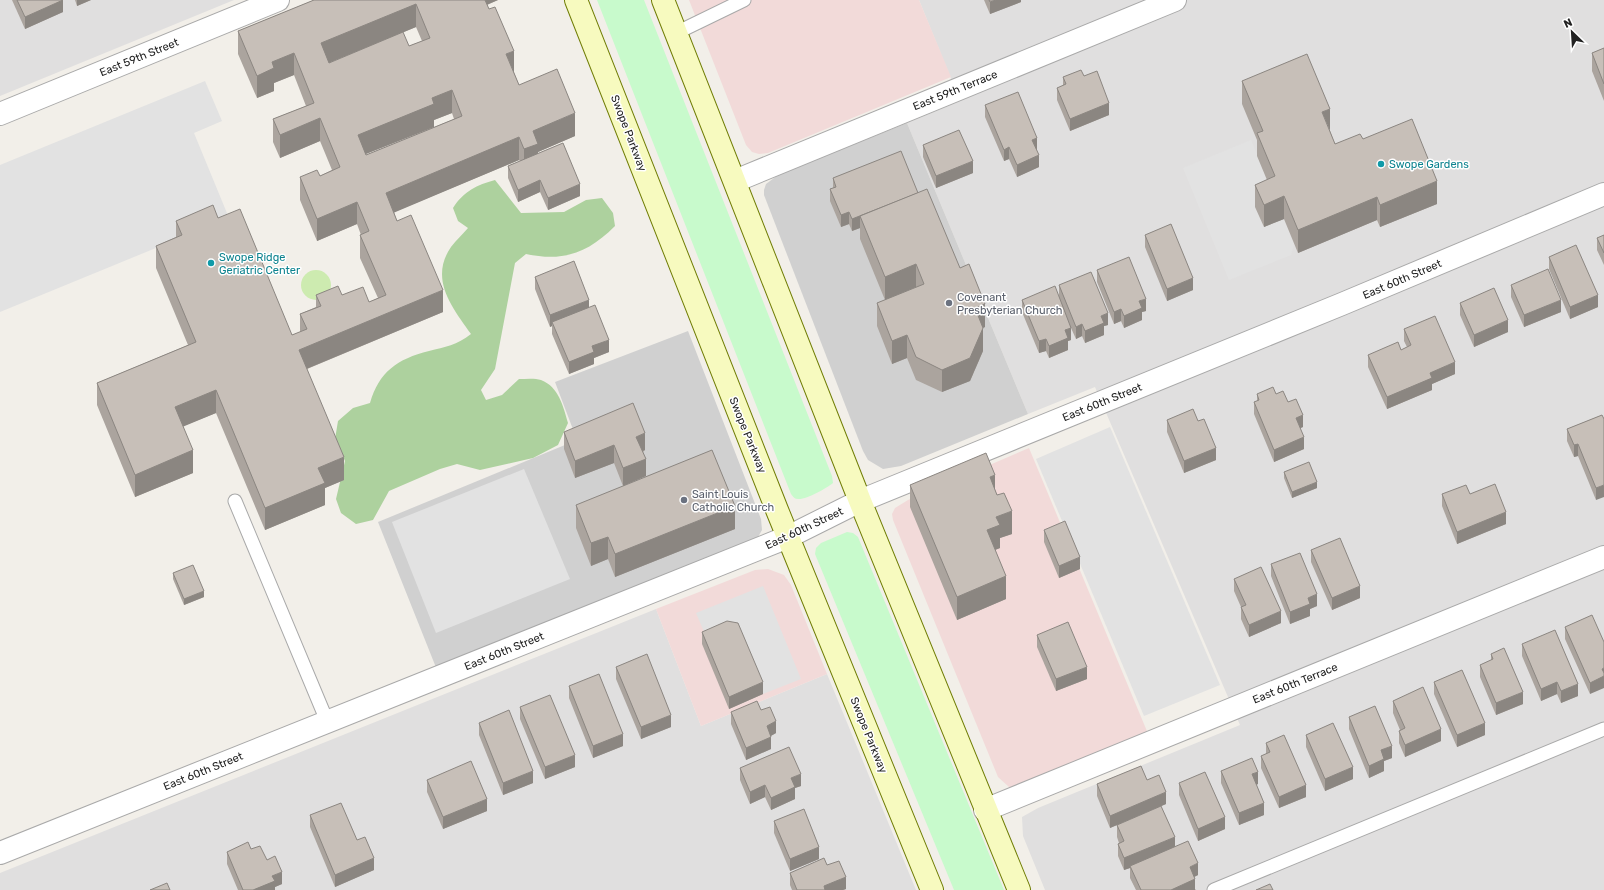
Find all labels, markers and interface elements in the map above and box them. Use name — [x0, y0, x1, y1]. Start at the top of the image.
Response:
north arrow — [1552, 12, 1592, 52]
text: N — [1562, 16, 1574, 31]
street label: East 59th Street — [98, 35, 181, 79]
street label: East 59th Terrace — [911, 68, 999, 113]
street label: Swope Parkway — [608, 93, 649, 173]
place label: Swope Gardens — [1389, 158, 1469, 171]
marker: Swope Gardens — [1376, 159, 1386, 169]
place label: Swope Ridge Geriatric Center — [219, 251, 301, 277]
street label: East 60th Street — [1361, 257, 1444, 302]
marker: Swope Ridge Geriatric Center — [206, 258, 216, 268]
place label: Covenant Presbyterian Church — [957, 291, 1063, 317]
marker: Covenant Presbyterian Church — [944, 298, 954, 308]
street label: East 60th Street — [1061, 380, 1144, 424]
street label: Swope Parkway — [726, 395, 769, 475]
place label: Saint Louis Catholic Church — [692, 488, 774, 514]
marker: Saint Louis Catholic Church — [679, 495, 689, 505]
street label: East 60th Street — [763, 504, 846, 552]
street label: East 60th Street — [463, 629, 546, 673]
street label: East 60th Terrace — [1251, 661, 1340, 706]
street label: Swope Parkway — [847, 695, 890, 775]
street label: East 60th Street — [162, 749, 245, 793]

